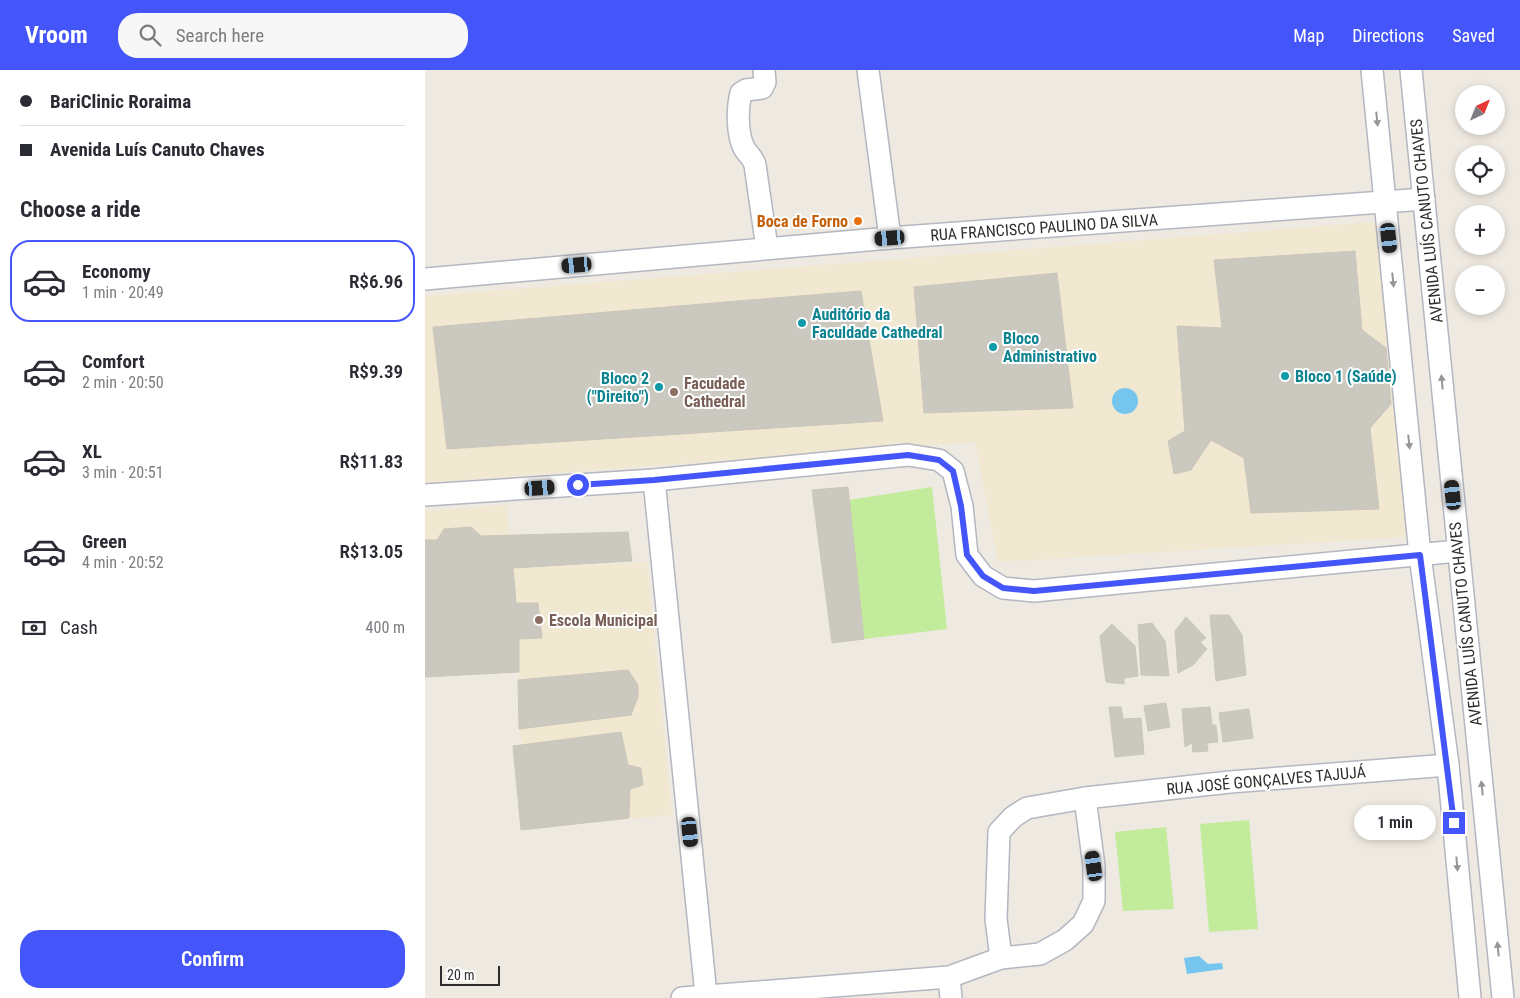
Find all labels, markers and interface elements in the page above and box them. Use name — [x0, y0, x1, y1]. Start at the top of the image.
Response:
search box — [118, 13, 468, 58]
text: Vroom — [25, 21, 88, 49]
icon: search — [136, 21, 164, 49]
text: Search here — [176, 24, 264, 47]
text: Map — [1293, 25, 1324, 46]
text: Directions — [1352, 25, 1424, 46]
text: Saved — [1452, 25, 1495, 46]
north arrow — [1455, 85, 1505, 135]
map controls — [1455, 85, 1505, 315]
text: BariClinic Roraima — [50, 90, 191, 113]
one-way arrow — [1373, 111, 1381, 127]
street label: AVENIDA LUÍS CANUTO CHAVES — [1406, 118, 1447, 324]
text: Avenida Luís Canuto Chaves — [50, 138, 265, 161]
button: locate — [1455, 145, 1505, 195]
text: Choose a ride — [20, 197, 141, 222]
button: + — [1455, 205, 1505, 255]
street label: RUA FRANCISCO PAULINO DA SILVA — [930, 210, 1158, 245]
place label: Boca de Forno — [757, 212, 848, 231]
marker: Boca de Forno — [852, 215, 864, 227]
car — [1379, 222, 1398, 254]
car — [874, 229, 905, 247]
car — [561, 256, 592, 274]
icon: car — [22, 259, 67, 304]
text: Economy — [82, 260, 151, 283]
button: − — [1455, 265, 1505, 315]
text: R$6.96 — [349, 270, 403, 293]
one-way arrow — [1389, 273, 1397, 289]
text: 1 min · 20:49 — [82, 283, 164, 302]
place label: Auditório da Faculdade Cathedral — [812, 305, 943, 342]
marker: Auditório da Faculdade Cathedral — [796, 317, 808, 329]
place label: Bloco Administrativo — [1003, 329, 1097, 366]
marker: Bloco Administrativo — [987, 341, 999, 353]
icon: car — [22, 349, 67, 394]
text: Comfort — [82, 350, 145, 373]
text: R$9.39 — [349, 360, 403, 383]
place label: Bloco 1 (Saúde) — [1295, 367, 1397, 386]
place label: Bloco 2 ("Direito") — [587, 369, 649, 406]
marker: Bloco 1 (Saúde) — [1279, 370, 1291, 382]
text: 2 min · 20:50 — [82, 373, 164, 392]
place label: Facudade Cathedral — [684, 374, 746, 411]
one-way arrow — [1438, 374, 1446, 390]
marker: Bloco 2 ("Direito") — [653, 381, 665, 393]
marker: Facudade Cathedral — [668, 386, 680, 398]
one-way arrow — [1405, 434, 1413, 450]
icon: car — [22, 439, 67, 484]
text: XL — [82, 440, 102, 463]
text: R$11.83 — [339, 450, 403, 473]
text: 3 min · 20:51 — [82, 463, 164, 482]
route start — [567, 474, 589, 496]
car — [524, 479, 555, 497]
car — [1443, 479, 1462, 511]
street label: AVENIDA LUÍS CANUTO CHAVES — [1445, 521, 1486, 727]
icon: car — [22, 529, 67, 574]
text: Green — [82, 530, 127, 553]
text: R$13.05 — [339, 540, 403, 563]
text: 4 min · 20:52 — [82, 553, 164, 572]
place label: Escola Municipal — [549, 611, 657, 630]
icon: cash — [20, 614, 48, 642]
marker: Escola Municipal — [533, 614, 545, 626]
text: Cash — [60, 616, 98, 639]
text: 400 m — [366, 618, 405, 637]
street label: RUA JOSÉ GONÇALVES TAJUJÁ — [1166, 762, 1367, 799]
one-way arrow — [1478, 780, 1486, 796]
callout: 1 min — [1354, 806, 1437, 840]
route end — [1443, 812, 1465, 834]
text: 1 min — [1377, 813, 1413, 832]
car — [680, 816, 699, 848]
car — [1084, 850, 1103, 882]
one-way arrow — [1454, 856, 1462, 872]
button: Confirm — [20, 930, 405, 988]
one-way arrow — [1494, 941, 1502, 957]
scale bar — [440, 963, 500, 986]
text: 20 m — [447, 967, 475, 983]

